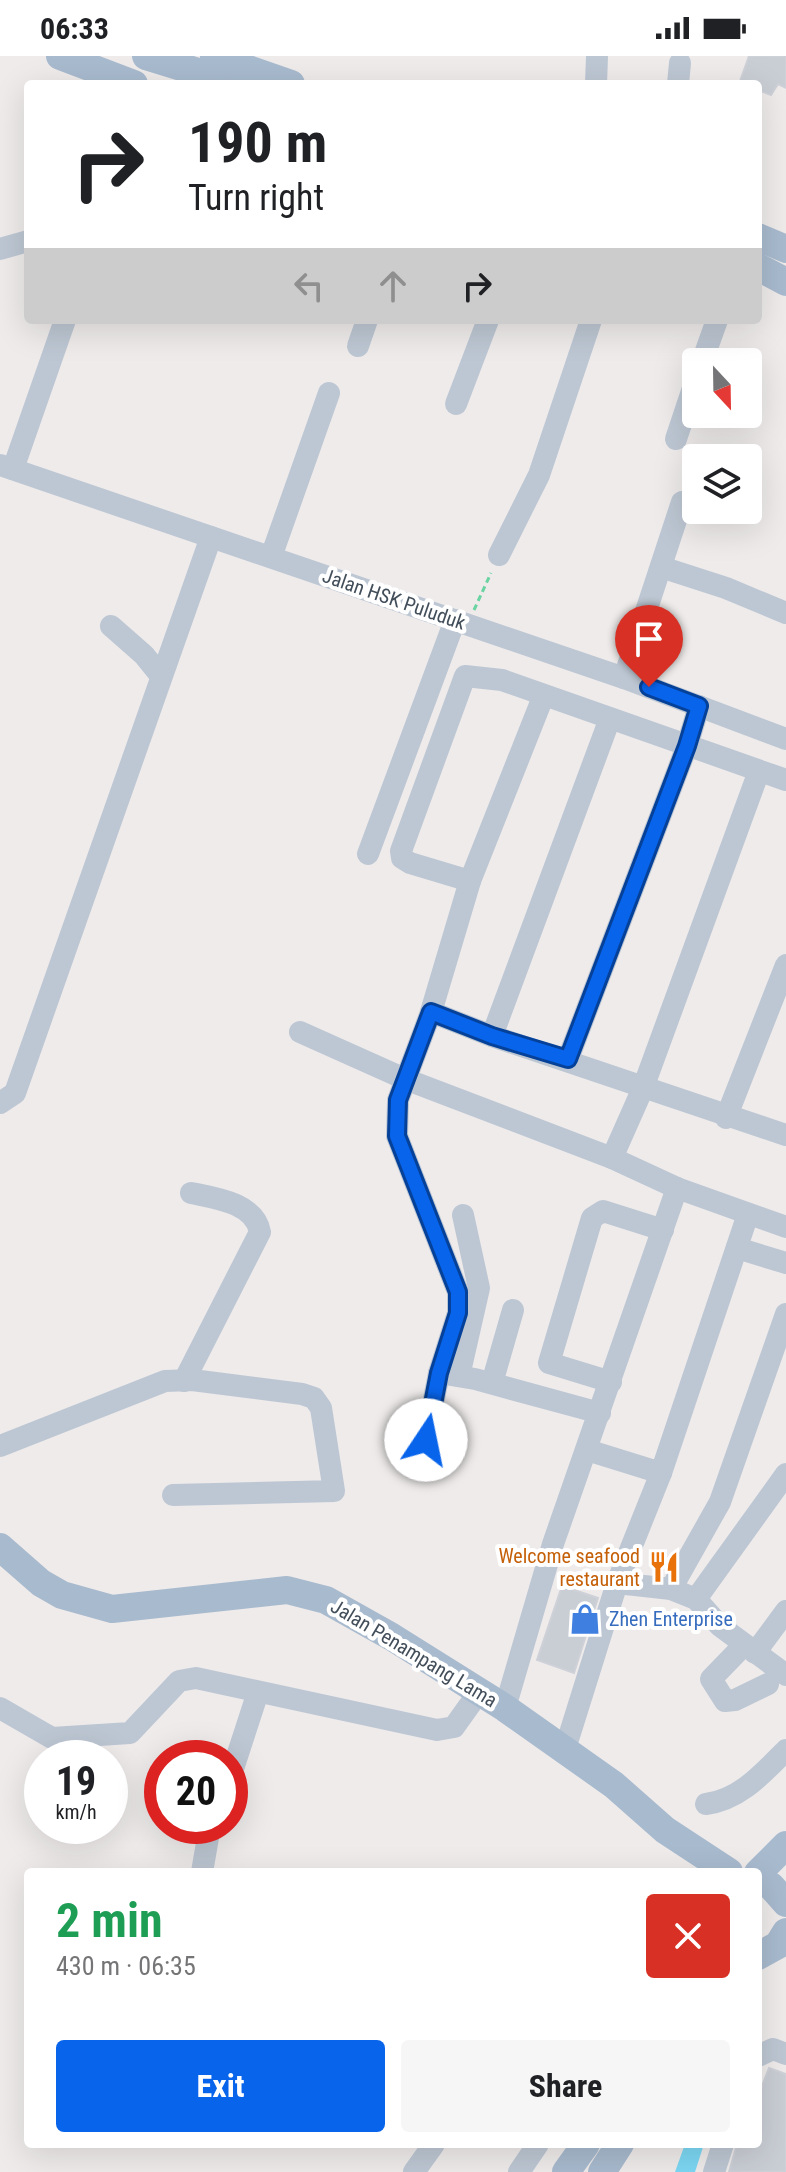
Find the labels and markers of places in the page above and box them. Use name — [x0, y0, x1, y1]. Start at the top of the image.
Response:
pin — [615, 605, 683, 687]
place label: Welcome seafood restaurant — [498, 1544, 640, 1591]
restaurant icon: Welcome seafood restaurant — [647, 1550, 681, 1584]
shop icon: Zhen Enterprise — [568, 1602, 602, 1636]
place label: Zhen Enterprise — [609, 1607, 733, 1631]

